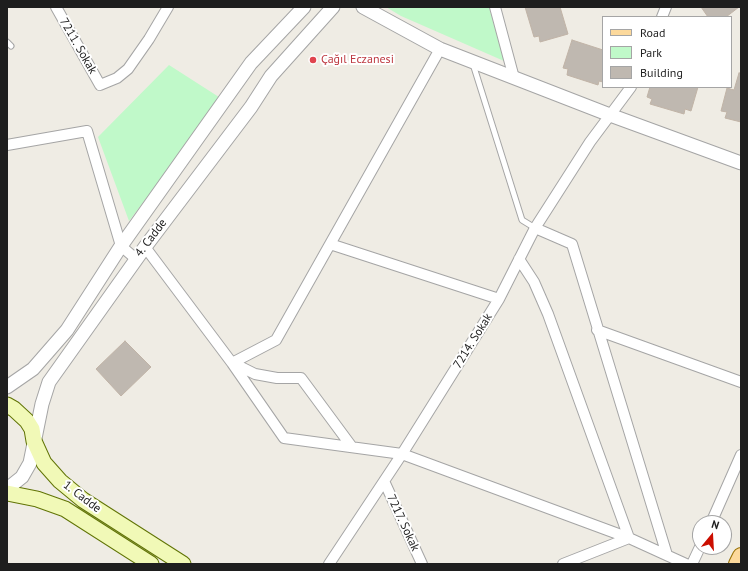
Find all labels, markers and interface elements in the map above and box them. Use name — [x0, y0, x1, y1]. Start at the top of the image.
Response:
street label: 7211. Sokak — [56, 15, 100, 77]
legend — [602, 16, 732, 88]
text: Road — [640, 25, 665, 40]
text: Park — [640, 45, 662, 60]
place label: Çağıl Eczanesi — [321, 53, 394, 67]
marker: Çağıl Eczanesi — [308, 55, 318, 65]
text: Building — [640, 65, 683, 80]
street label: 4. Cadde — [132, 216, 170, 260]
street label: 7214. Sokak — [450, 311, 496, 371]
street label: 1. Cadde — [60, 478, 104, 516]
street label: 7217. Sokak — [384, 492, 422, 554]
north arrow — [692, 515, 732, 555]
text: N — [710, 517, 721, 532]

